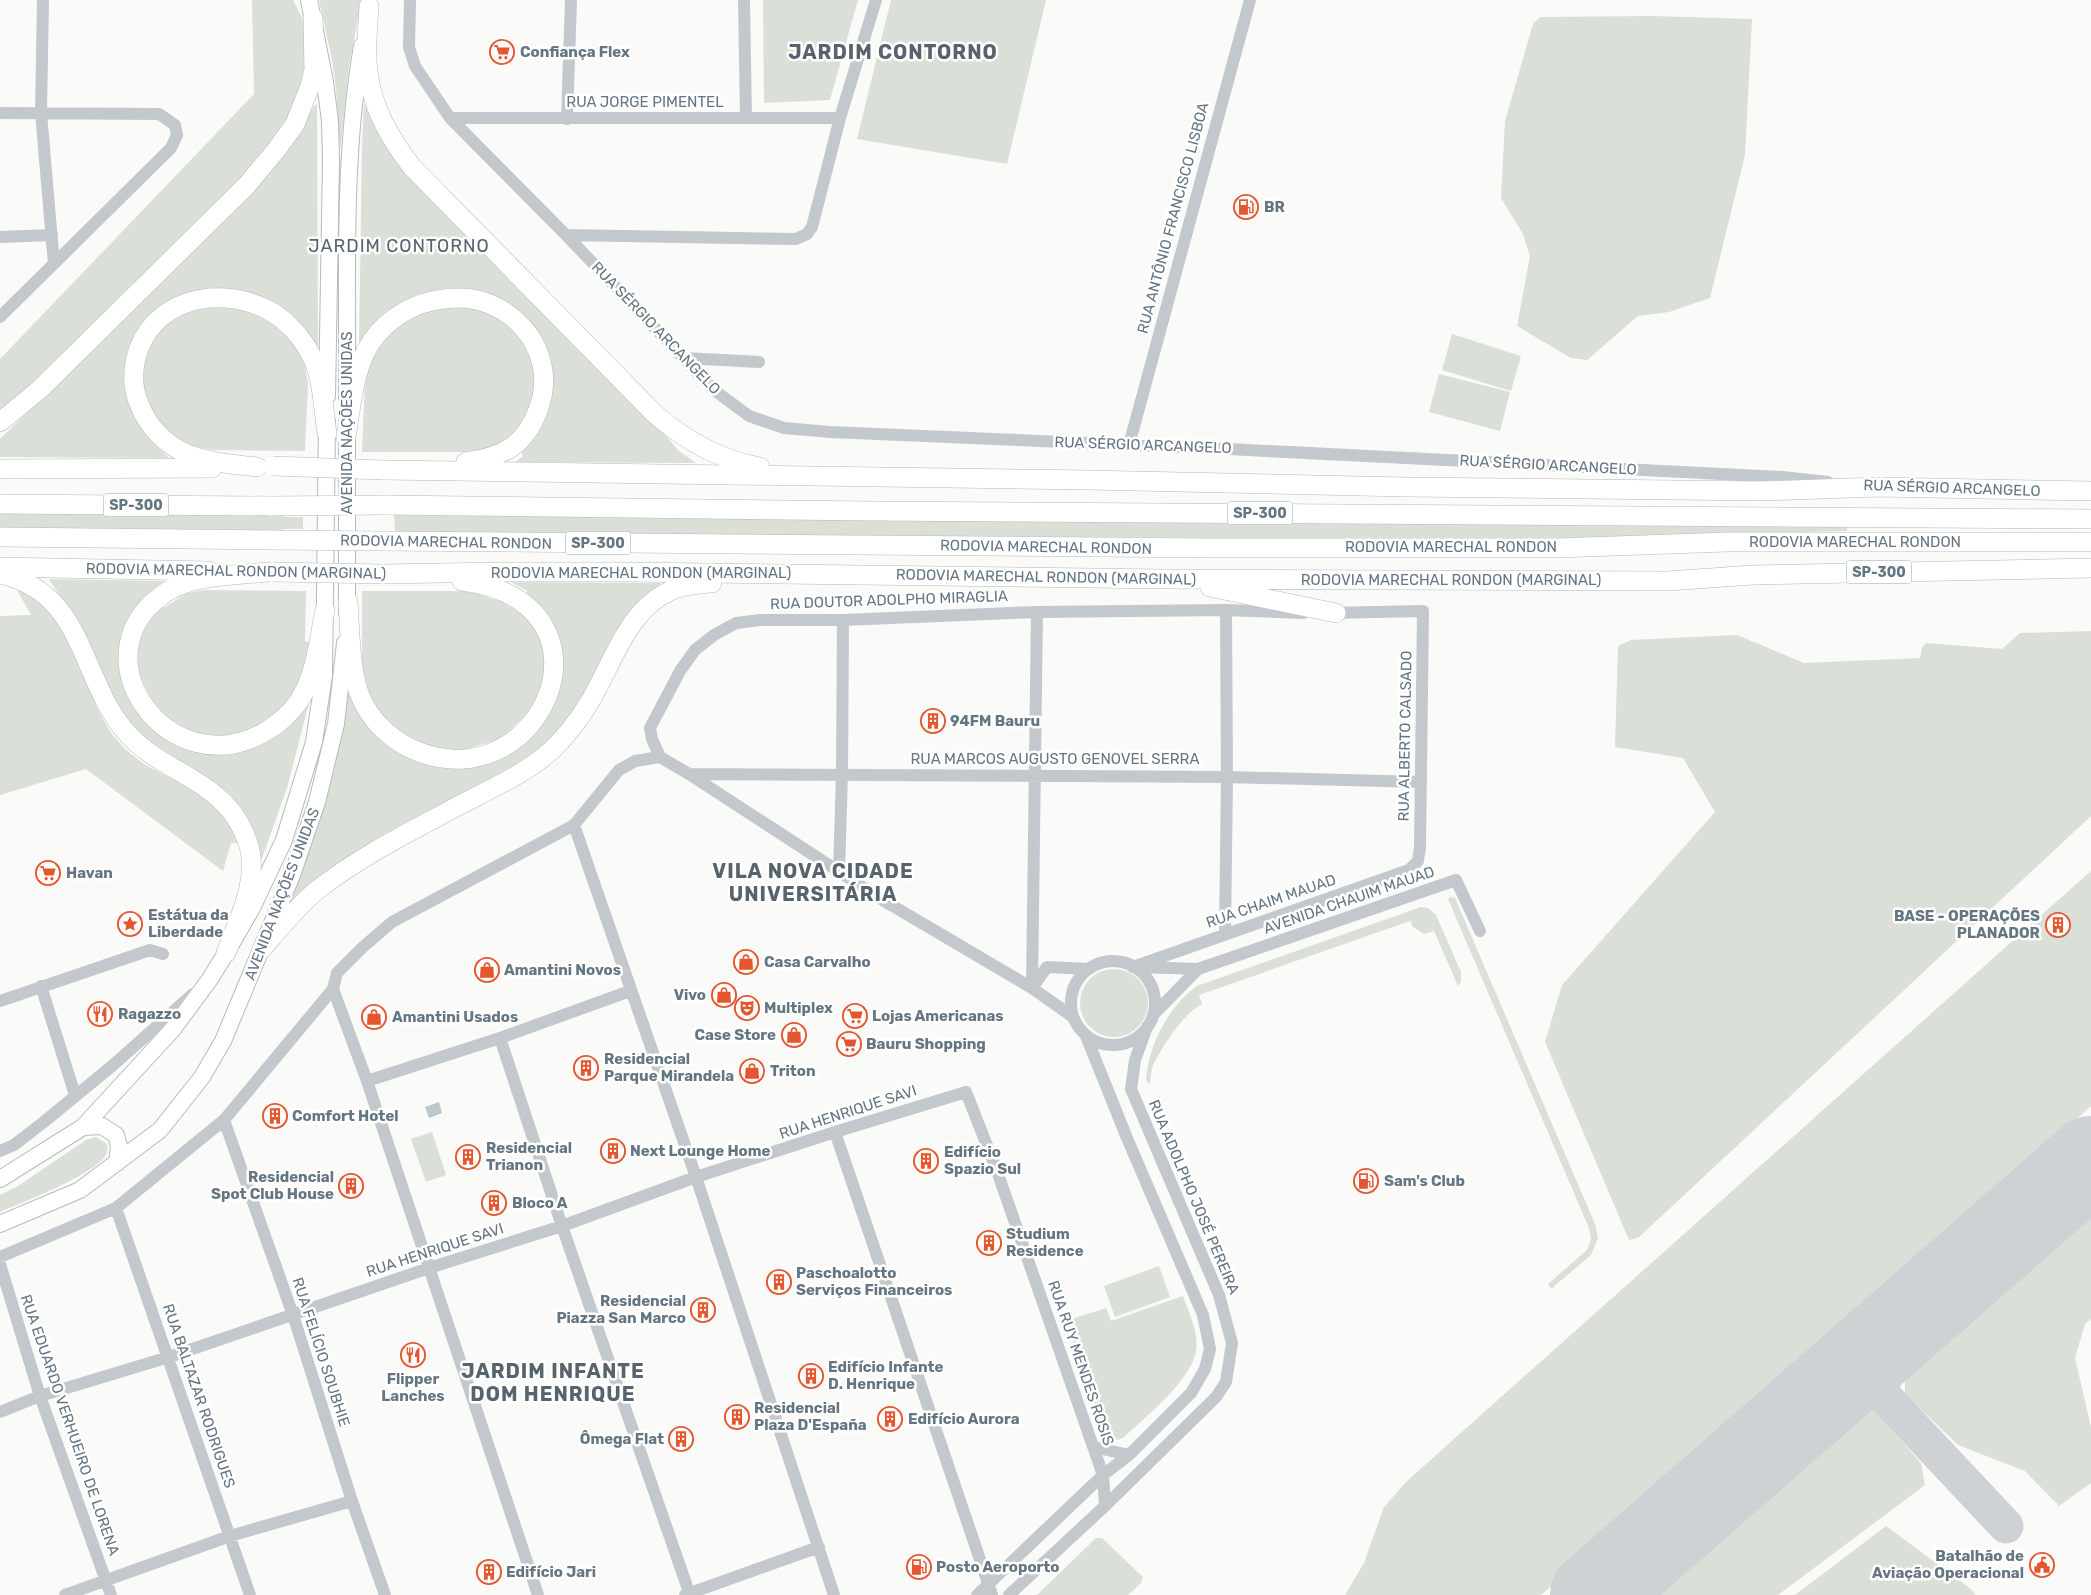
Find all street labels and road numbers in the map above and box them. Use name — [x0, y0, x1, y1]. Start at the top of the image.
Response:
street label: RUA JORGE PIMENTEL — [566, 93, 724, 111]
street label: RUA ANTÔNIO FRANCISCO LISBOA — [1133, 100, 1213, 336]
street label: RUA SÉRGIO ARCANGELO — [588, 258, 724, 398]
street label: AVENIDA NAÇÕES UNIDAS — [338, 331, 356, 515]
street label: RUA SÉRGIO ARCANGELO — [1054, 433, 1232, 457]
street label: RUA SÉRGIO ARCANGELO — [1459, 451, 1637, 479]
street label: RUA SÉRGIO ARCANGELO — [1863, 476, 2041, 500]
road number: SP-300 — [104, 494, 168, 516]
road number: SP-300 — [1228, 502, 1292, 524]
street label: RODOVIA MARECHAL RONDON — [340, 531, 552, 553]
road number: SP-300 — [566, 532, 630, 554]
street label: RODOVIA MARECHAL RONDON — [1749, 533, 1961, 551]
street label: RODOVIA MARECHAL RONDON — [940, 536, 1152, 558]
street label: RODOVIA MARECHAL RONDON — [1345, 538, 1557, 556]
street label: RODOVIA MARECHAL RONDON (MARGINAL) — [86, 559, 386, 583]
road number: SP-300 — [1846, 560, 1912, 584]
street label: RODOVIA MARECHAL RONDON (MARGINAL) — [491, 564, 791, 582]
street label: RODOVIA MARECHAL RONDON (MARGINAL) — [896, 565, 1196, 589]
street label: RODOVIA MARECHAL RONDON (MARGINAL) — [1301, 571, 1601, 589]
street label: RUA DOUTOR ADOLPHO MIRAGLIA — [770, 587, 1008, 613]
street label: RUA ALBERTO CALSADO — [1395, 650, 1415, 822]
street label: RUA MARCOS AUGUSTO GENOVEL SERRA — [911, 750, 1199, 768]
street label: AVENIDA NAÇÕES UNIDAS — [241, 805, 323, 983]
street label: AVENIDA CHAUIM MAUAD — [1261, 862, 1437, 938]
street label: RUA CHAIM MAUAD — [1204, 870, 1338, 932]
street label: RUA HENRIQUE SAVI — [777, 1081, 919, 1143]
street label: RUA ADOLPHO JOSÉ PEREIRA — [1145, 1097, 1243, 1297]
street label: RUA HENRIQUE SAVI — [364, 1219, 506, 1281]
street label: RUA FELÍCIO SOUBHIE — [288, 1275, 354, 1429]
street label: RUA RUY MENDES ROSIS — [1044, 1278, 1118, 1448]
street label: RUA EDUARDO VERHUEIRO DE LORENA — [17, 1292, 123, 1558]
street label: RUA BALTAZAR RODRIGUES — [159, 1302, 239, 1490]

